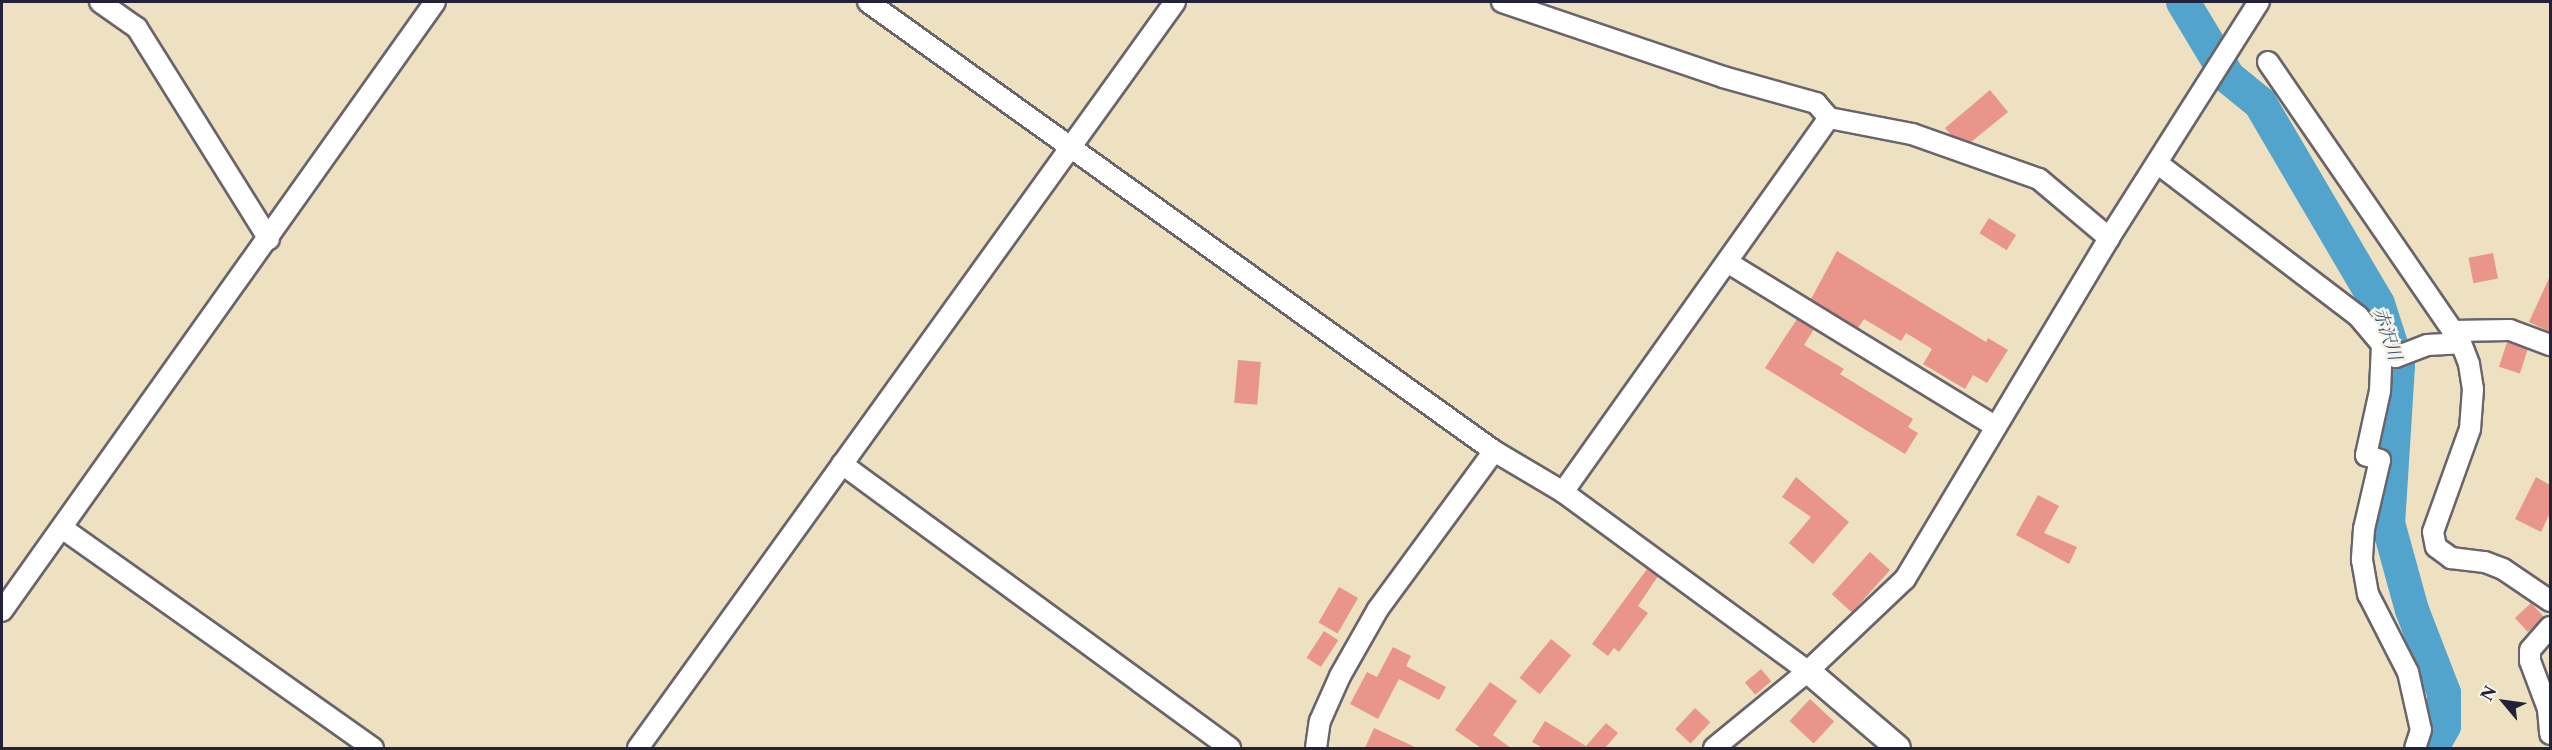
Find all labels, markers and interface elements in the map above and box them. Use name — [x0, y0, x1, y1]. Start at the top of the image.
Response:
water label: 赤沢川 — [2368, 305, 2406, 363]
north arrow — [2474, 672, 2534, 732]
text: N — [2476, 682, 2500, 704]

